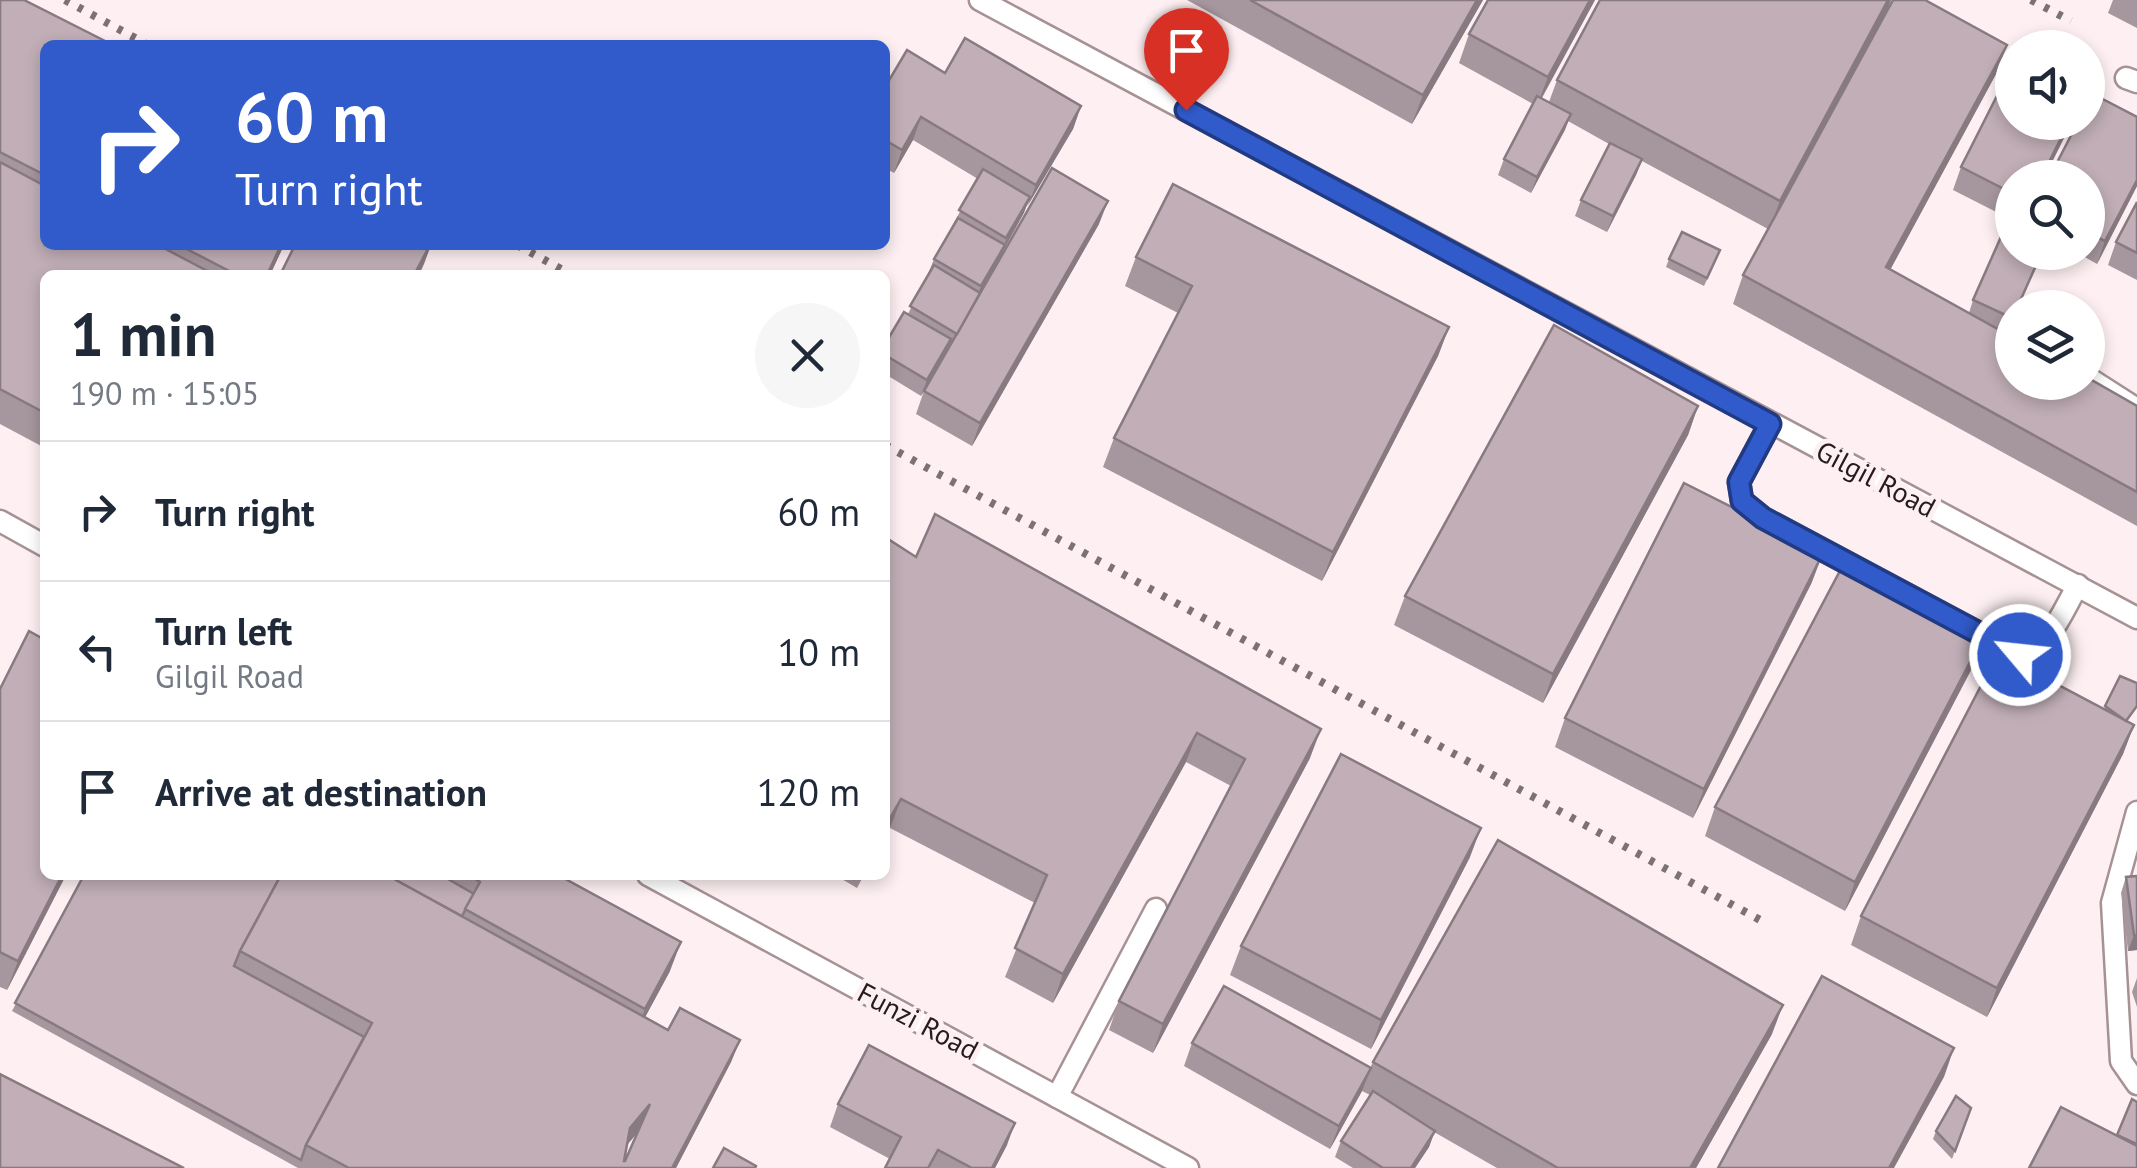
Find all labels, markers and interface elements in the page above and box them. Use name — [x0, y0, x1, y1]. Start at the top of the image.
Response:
pin — [1144, 8, 1229, 111]
icon: arrive — [1159, 23, 1214, 78]
map controls — [1995, 30, 2105, 400]
button: sound — [1995, 30, 2105, 140]
text: 60 m — [235, 71, 388, 161]
icon: right — [70, 80, 200, 210]
text: Turn right — [235, 159, 423, 217]
button: search — [1995, 160, 2105, 270]
button: layers — [1995, 290, 2105, 400]
text: 1 min — [70, 295, 216, 373]
button: close — [755, 303, 860, 408]
text: 190 m · 15:05 — [70, 372, 259, 414]
street label: Gilgil Road — [1810, 432, 1942, 525]
icon: right — [70, 484, 125, 539]
text: Turn right — [155, 487, 315, 536]
text: 60 m — [778, 487, 860, 536]
position arrow — [1968, 603, 2072, 707]
text: Turn left — [155, 606, 292, 655]
icon: left — [70, 624, 125, 679]
text: 10 m — [778, 627, 860, 676]
text: Gilgil Road — [155, 655, 304, 697]
icon: arrive — [70, 764, 125, 819]
text: Arrive at destination — [155, 767, 487, 816]
text: 120 m — [757, 767, 860, 816]
street label: Funzi Road — [851, 973, 985, 1068]

